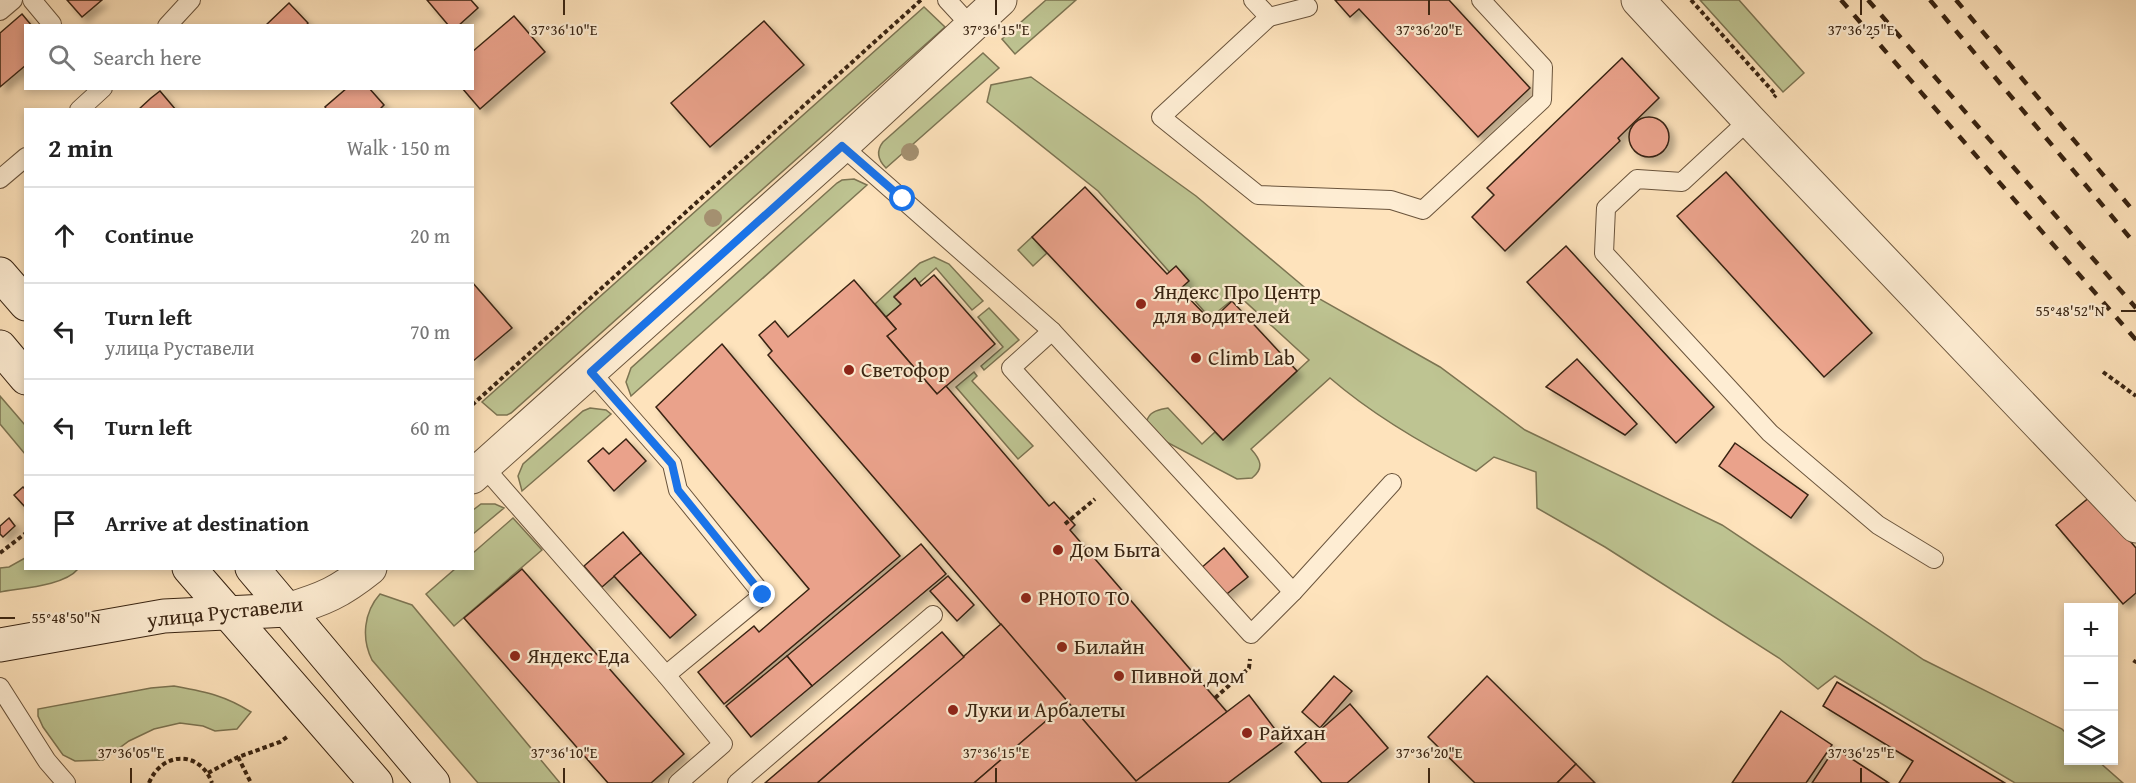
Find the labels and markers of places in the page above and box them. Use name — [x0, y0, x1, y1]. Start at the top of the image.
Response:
place label: Яндекс Про Центр для водителей — [1152, 276, 1321, 331]
marker: Яндекс Про Центр для водителей — [1134, 297, 1148, 311]
place label: Climb Lab — [1208, 342, 1295, 373]
marker: Climb Lab — [1189, 351, 1203, 365]
place label: Светофор — [861, 354, 950, 385]
marker: Светофор — [842, 363, 856, 377]
place label: Дом Быта — [1069, 534, 1161, 565]
marker: Дом Быта — [1051, 543, 1065, 557]
place label: PHOTO TO — [1038, 582, 1130, 613]
marker: PHOTO TO — [1019, 591, 1033, 605]
place label: Билайн — [1074, 631, 1145, 662]
place label: Яндекс Еда — [526, 640, 630, 671]
marker: Билайн — [1055, 640, 1069, 654]
marker: Яндекс Еда — [508, 649, 522, 663]
place label: Пивной дом — [1131, 660, 1244, 691]
marker: Пивной дом — [1112, 669, 1126, 683]
place label: Луки и Арбалеты — [965, 694, 1126, 725]
marker: Луки и Арбалеты — [946, 703, 960, 717]
place label: Райхан — [1259, 717, 1326, 748]
marker: Райхан — [1240, 726, 1254, 740]

